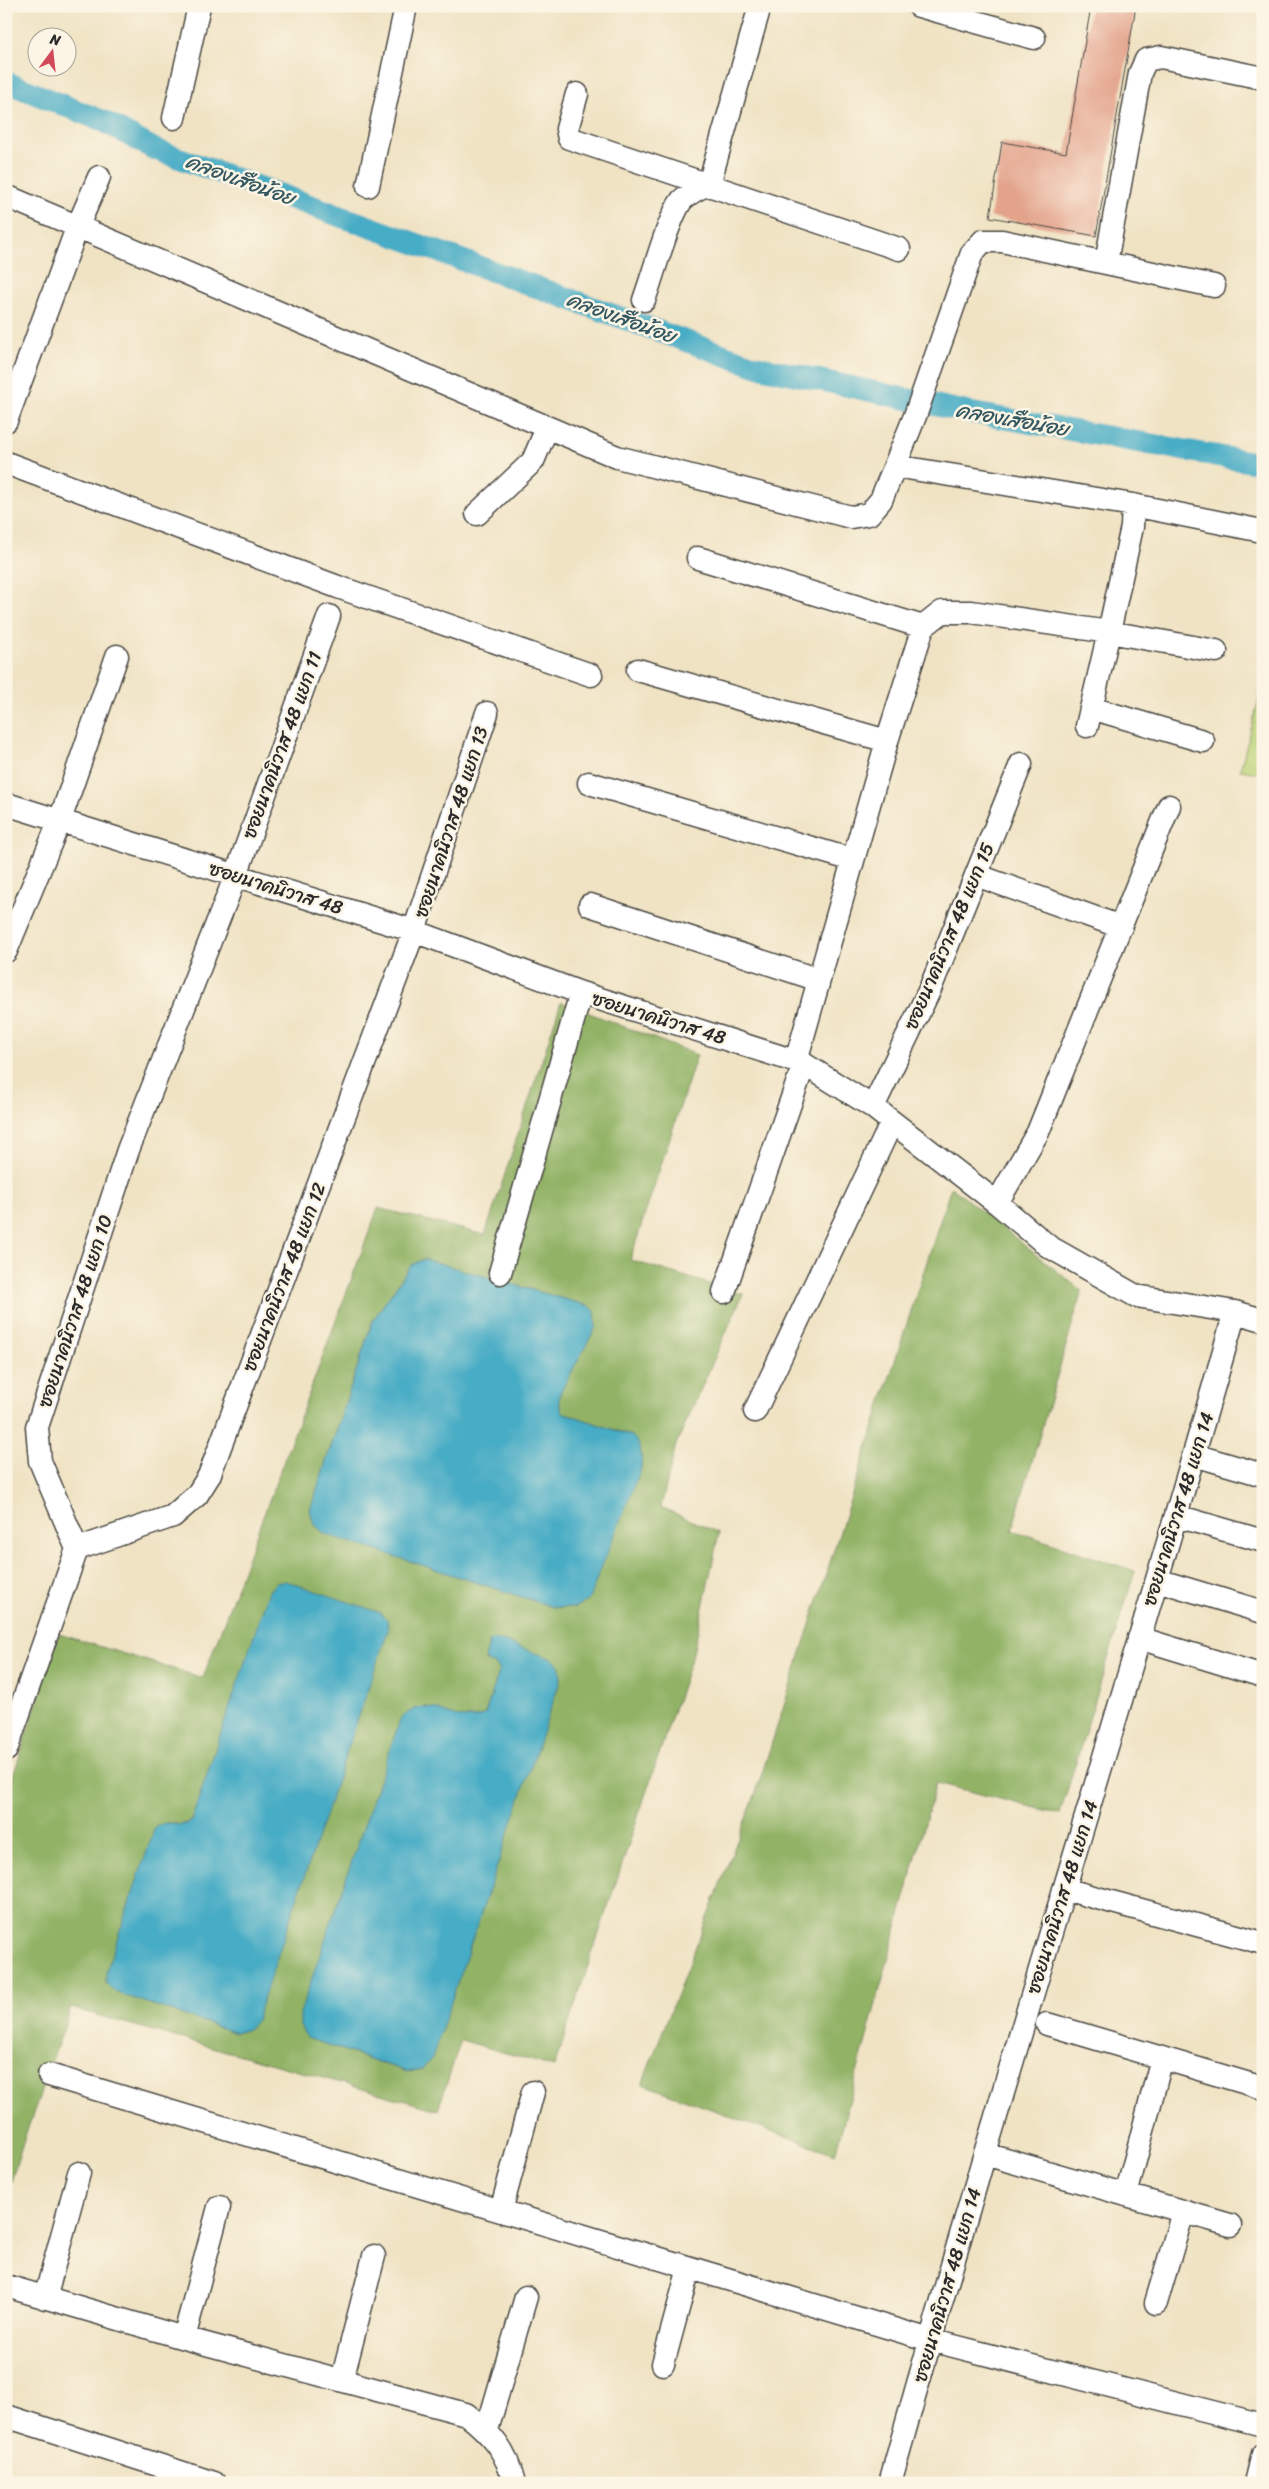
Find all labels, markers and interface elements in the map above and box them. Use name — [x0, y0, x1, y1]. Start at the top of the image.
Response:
text: N — [46, 26, 63, 53]
north arrow — [28, 28, 78, 78]
water label: คลองเสือน้อย — [181, 144, 303, 217]
water label: คลองเสือน้อย — [562, 282, 684, 355]
water label: คลองเสือน้อย — [953, 393, 1074, 448]
street label: ซอยนาคนิวาส 48 แยก 11 — [233, 647, 331, 843]
street label: ซอยนาคนิวาส 48 แยก 13 — [404, 721, 498, 922]
street label: ซอยนาคนิวาส 48 แยก 15 — [895, 837, 1004, 1035]
street label: ซอยนาคนิวาส 48 — [205, 852, 348, 924]
street label: ซอยนาคนิวาส 48 — [588, 982, 731, 1054]
street label: ซอยนาคนิวาส 48 แยก 12 — [233, 1178, 335, 1376]
street label: ซอยนาคนิวาส 48 แยก 10 — [28, 1210, 122, 1412]
street label: ซอยนาคนิวาส 48 แยก 14 — [1133, 1408, 1223, 1610]
street label: ซอยนาคนิวาส 48 แยก 14 — [1017, 1796, 1107, 1998]
street label: ซอยนาคนิวาส 48 แยก 14 — [903, 2184, 991, 2386]

